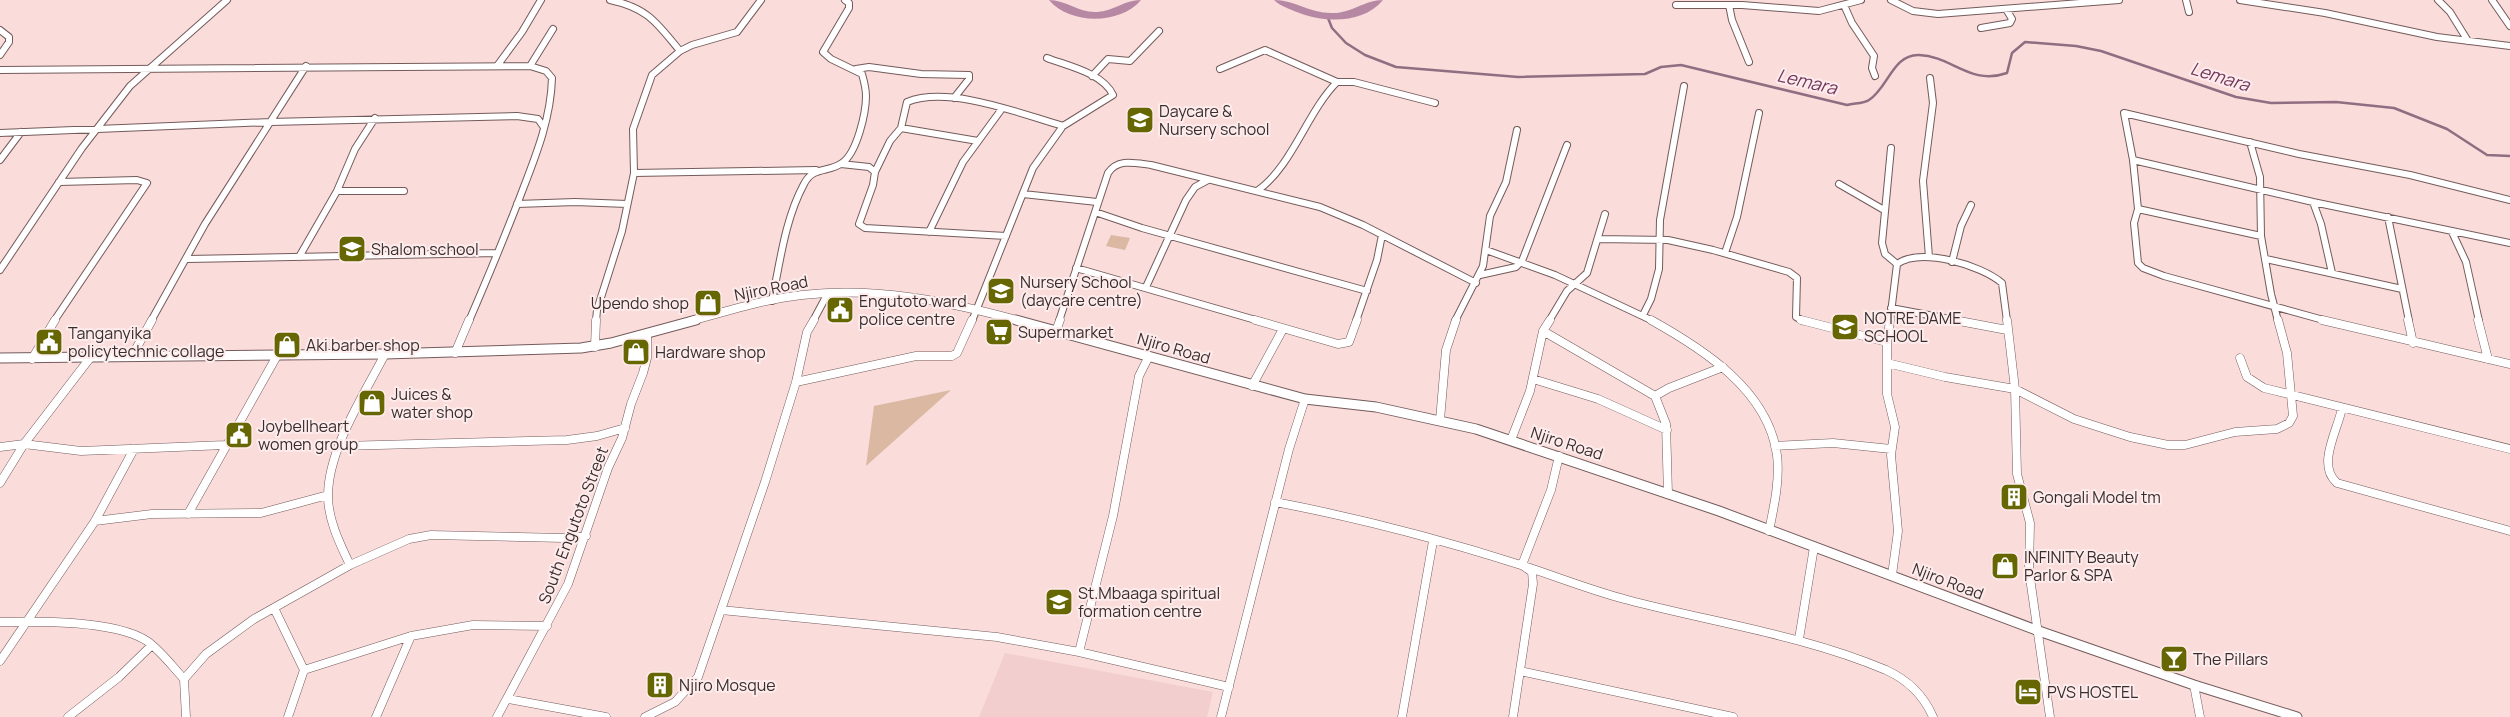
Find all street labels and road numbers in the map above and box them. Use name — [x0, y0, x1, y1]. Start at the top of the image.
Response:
street label: Njiro Road — [732, 270, 810, 306]
street label: Njiro Road — [1135, 327, 1213, 369]
street label: Njiro Road — [1528, 421, 1606, 465]
street label: South Engutoto Street — [533, 443, 613, 607]
street label: Njiro Road — [1909, 557, 1987, 605]

